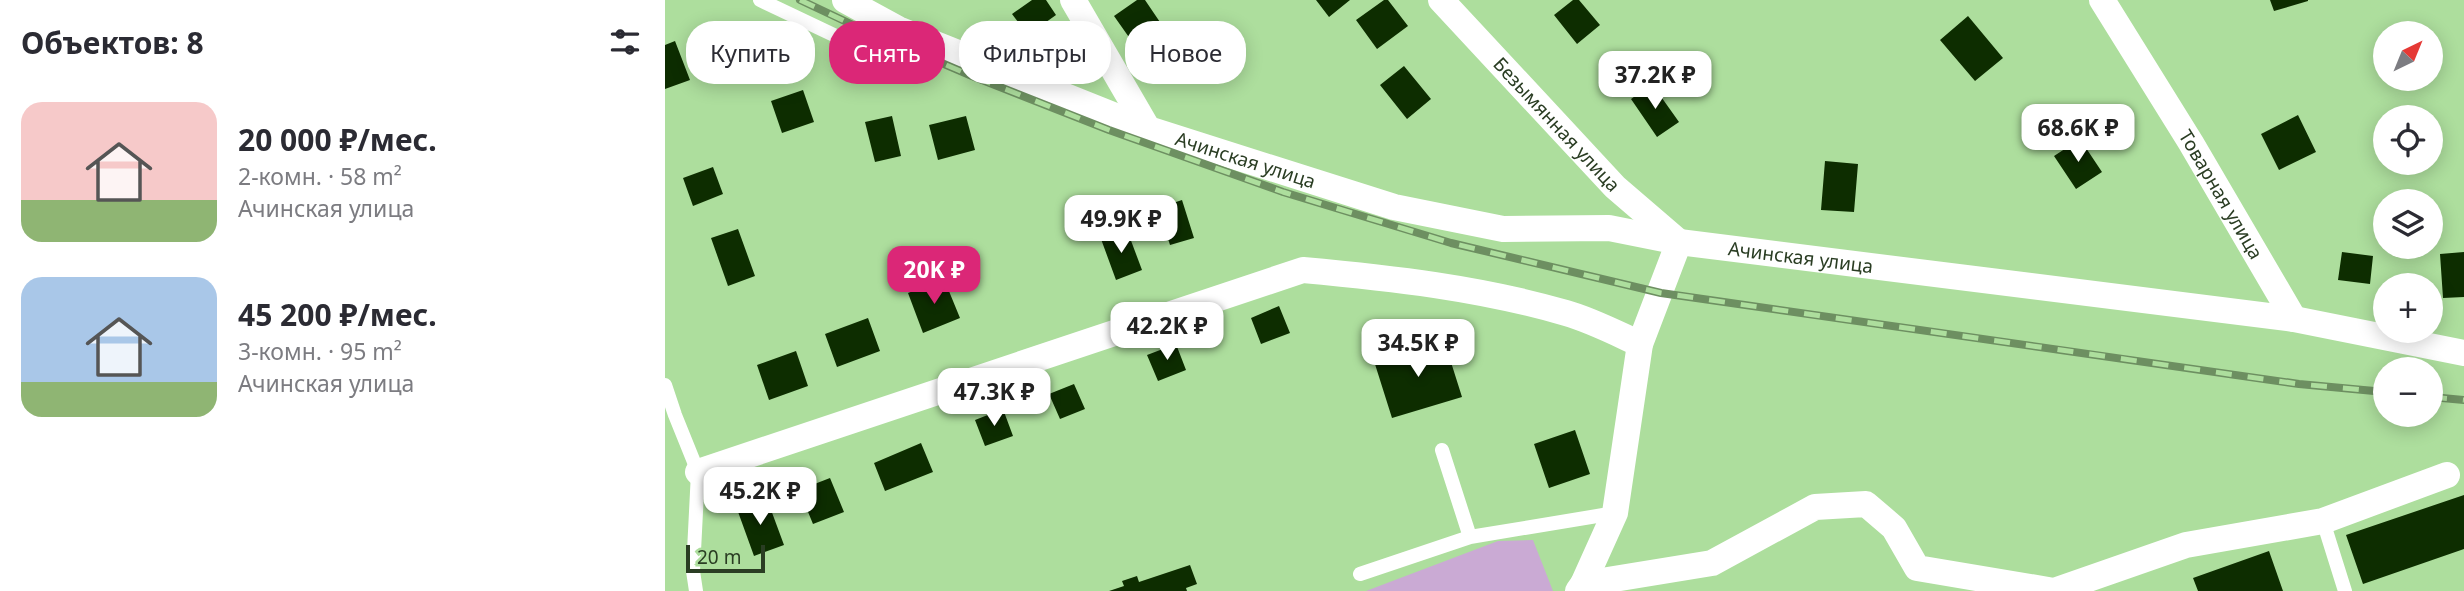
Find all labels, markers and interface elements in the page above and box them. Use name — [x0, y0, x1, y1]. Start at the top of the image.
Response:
chip: Купить — [686, 21, 815, 84]
chip: Снять — [829, 21, 945, 84]
chip: Фильтры — [959, 21, 1111, 84]
chip: Новое — [1125, 21, 1246, 84]
north arrow — [2373, 21, 2443, 91]
map controls — [2373, 21, 2443, 427]
text: Объектов: 8 — [21, 22, 204, 63]
icon: filters — [606, 23, 644, 61]
street label: Безымянная улица — [1488, 51, 1626, 197]
pin: 37.2K ₽ — [1590, 52, 1720, 111]
text: 37.2K ₽ — [1615, 58, 1695, 90]
pin: 68.6K ₽ — [2013, 104, 2143, 164]
button: locate — [2373, 105, 2443, 175]
text: 68.6K ₽ — [2038, 111, 2118, 143]
text: 20 000 ₽/мес. — [238, 119, 437, 160]
street label: Товарная улица — [2173, 125, 2269, 264]
street label: Ачинская улица — [1172, 126, 1319, 194]
icon: home — [77, 130, 161, 214]
text: 2-комн. · 58 m² — [238, 160, 402, 192]
button: layers — [2373, 189, 2443, 259]
text: Ачинская улица — [238, 192, 414, 224]
pin: 49.9K ₽ — [1056, 196, 1186, 255]
text: 49.9K ₽ — [1081, 202, 1161, 234]
street label: Ачинская улица — [1727, 235, 1875, 279]
pin: 20K ₽ — [885, 246, 983, 306]
text: 20K ₽ — [903, 253, 965, 285]
button: + — [2373, 273, 2443, 343]
text: 45 200 ₽/мес. — [238, 294, 437, 335]
pin: 42.2K ₽ — [1102, 302, 1232, 362]
icon: home — [77, 305, 161, 389]
text: 42.2K ₽ — [1127, 309, 1207, 341]
pin: 34.5K ₽ — [1353, 320, 1483, 379]
text: 34.5K ₽ — [1378, 326, 1458, 358]
text: 3-комн. · 95 m² — [238, 335, 402, 367]
button: − — [2373, 357, 2443, 427]
text: Ачинская улица — [238, 367, 414, 399]
pin: 47.3K ₽ — [929, 368, 1059, 428]
text: 47.3K ₽ — [954, 375, 1034, 407]
pin: 45.2K ₽ — [695, 468, 825, 527]
text: 45.2K ₽ — [720, 474, 800, 506]
scale bar — [686, 542, 765, 574]
text: 20 m — [697, 544, 741, 570]

